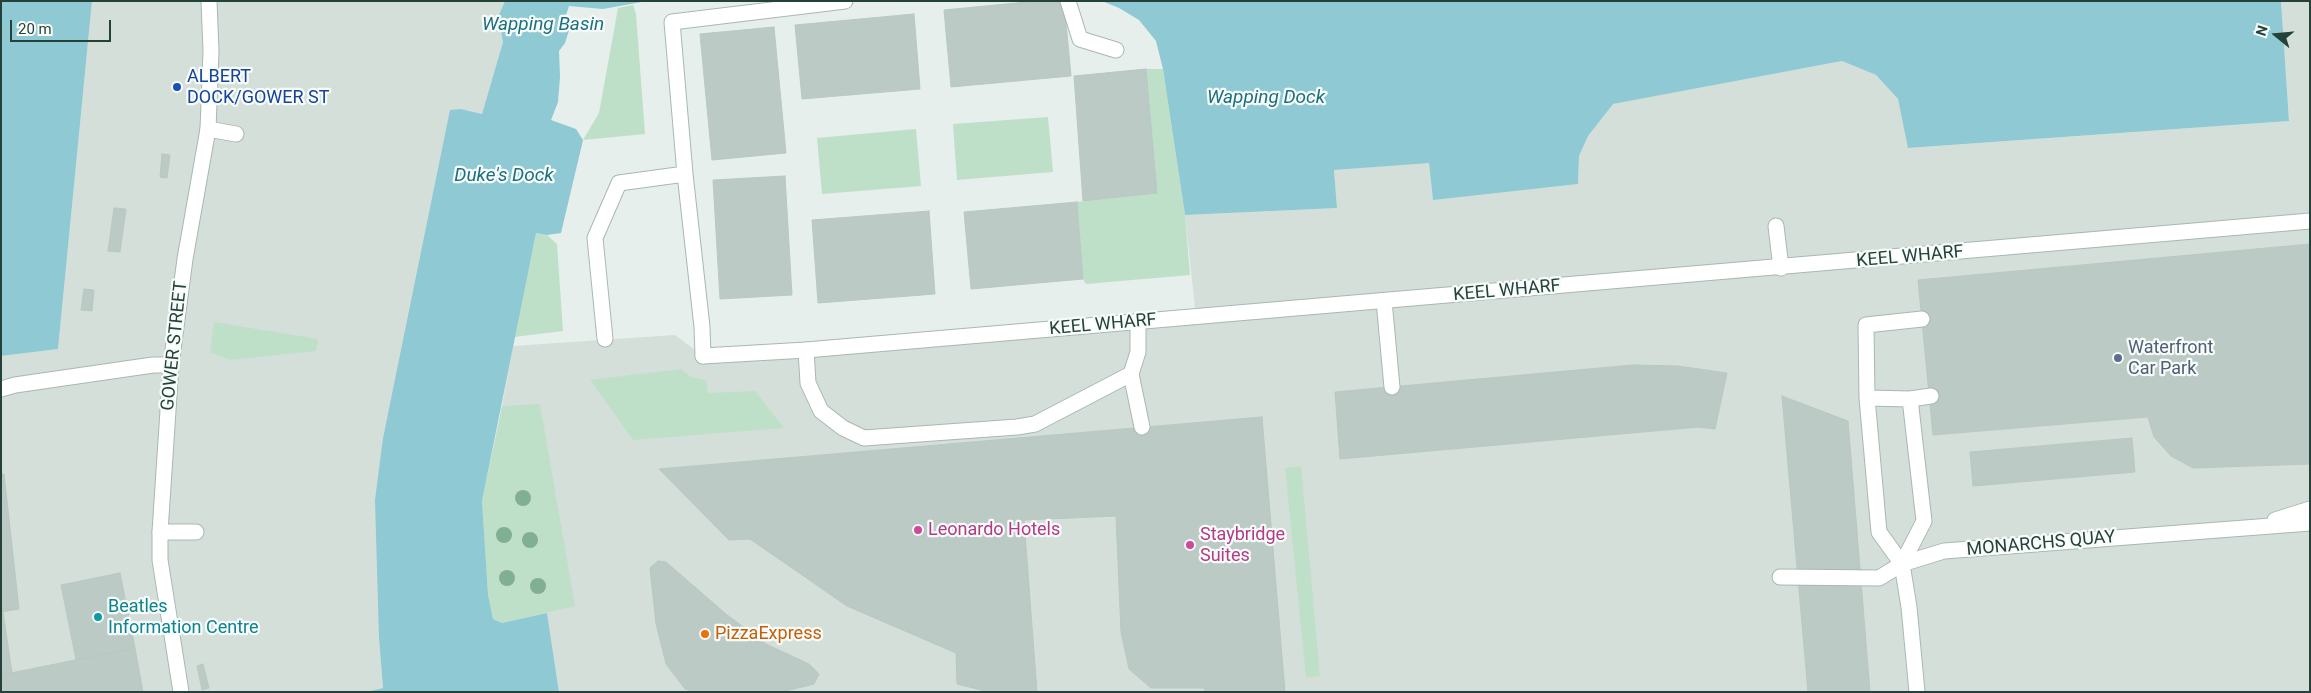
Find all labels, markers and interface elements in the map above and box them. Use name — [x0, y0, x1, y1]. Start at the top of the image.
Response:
scale bar — [12, 10, 114, 42]
north arrow — [2251, 10, 2301, 60]
water label: Wapping Basin — [482, 14, 604, 36]
text: 20 m — [18, 20, 52, 38]
text: N — [2253, 24, 2271, 38]
place label: ALBERT DOCK/GOWER ST — [187, 66, 329, 108]
marker: ALBERT DOCK/GOWER ST — [171, 81, 183, 93]
water label: Wapping Dock — [1207, 87, 1325, 109]
water label: Duke's Dock — [454, 165, 554, 187]
street label: KEEL WHARF — [1855, 242, 1965, 272]
street label: KEEL WHARF — [1452, 276, 1562, 306]
street label: GOWER STREET — [157, 280, 193, 412]
street label: KEEL WHARF — [1048, 310, 1158, 340]
place label: Waterfront Car Park — [2128, 337, 2213, 379]
marker: Waterfront Car Park — [2112, 352, 2124, 364]
place label: Leonardo Hotels — [928, 519, 1060, 541]
marker: Leonardo Hotels — [912, 524, 924, 536]
place label: Staybridge Suites — [1200, 524, 1285, 566]
street label: MONARCHS QUAY — [1966, 527, 2116, 561]
marker: Staybridge Suites — [1184, 539, 1196, 551]
place label: Beatles Information Centre — [108, 596, 259, 638]
marker: Beatles Information Centre — [92, 611, 104, 623]
place label: PizzaExpress — [715, 623, 822, 645]
marker: PizzaExpress — [699, 628, 711, 640]

